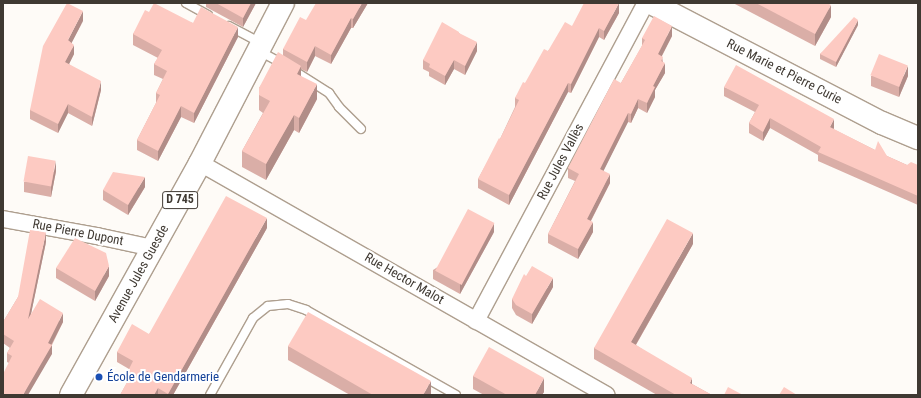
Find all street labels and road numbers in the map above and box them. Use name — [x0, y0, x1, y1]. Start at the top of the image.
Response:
street label: Rue Marie et Pierre Curie — [724, 36, 844, 108]
street label: Rue Jules Vallès — [534, 121, 588, 203]
road number: D 745 — [162, 190, 198, 210]
street label: Rue Pierre Dupont — [31, 217, 125, 249]
street label: Avenue Jules Guesde — [106, 222, 172, 326]
street label: Rue Hector Malot — [362, 250, 446, 308]

